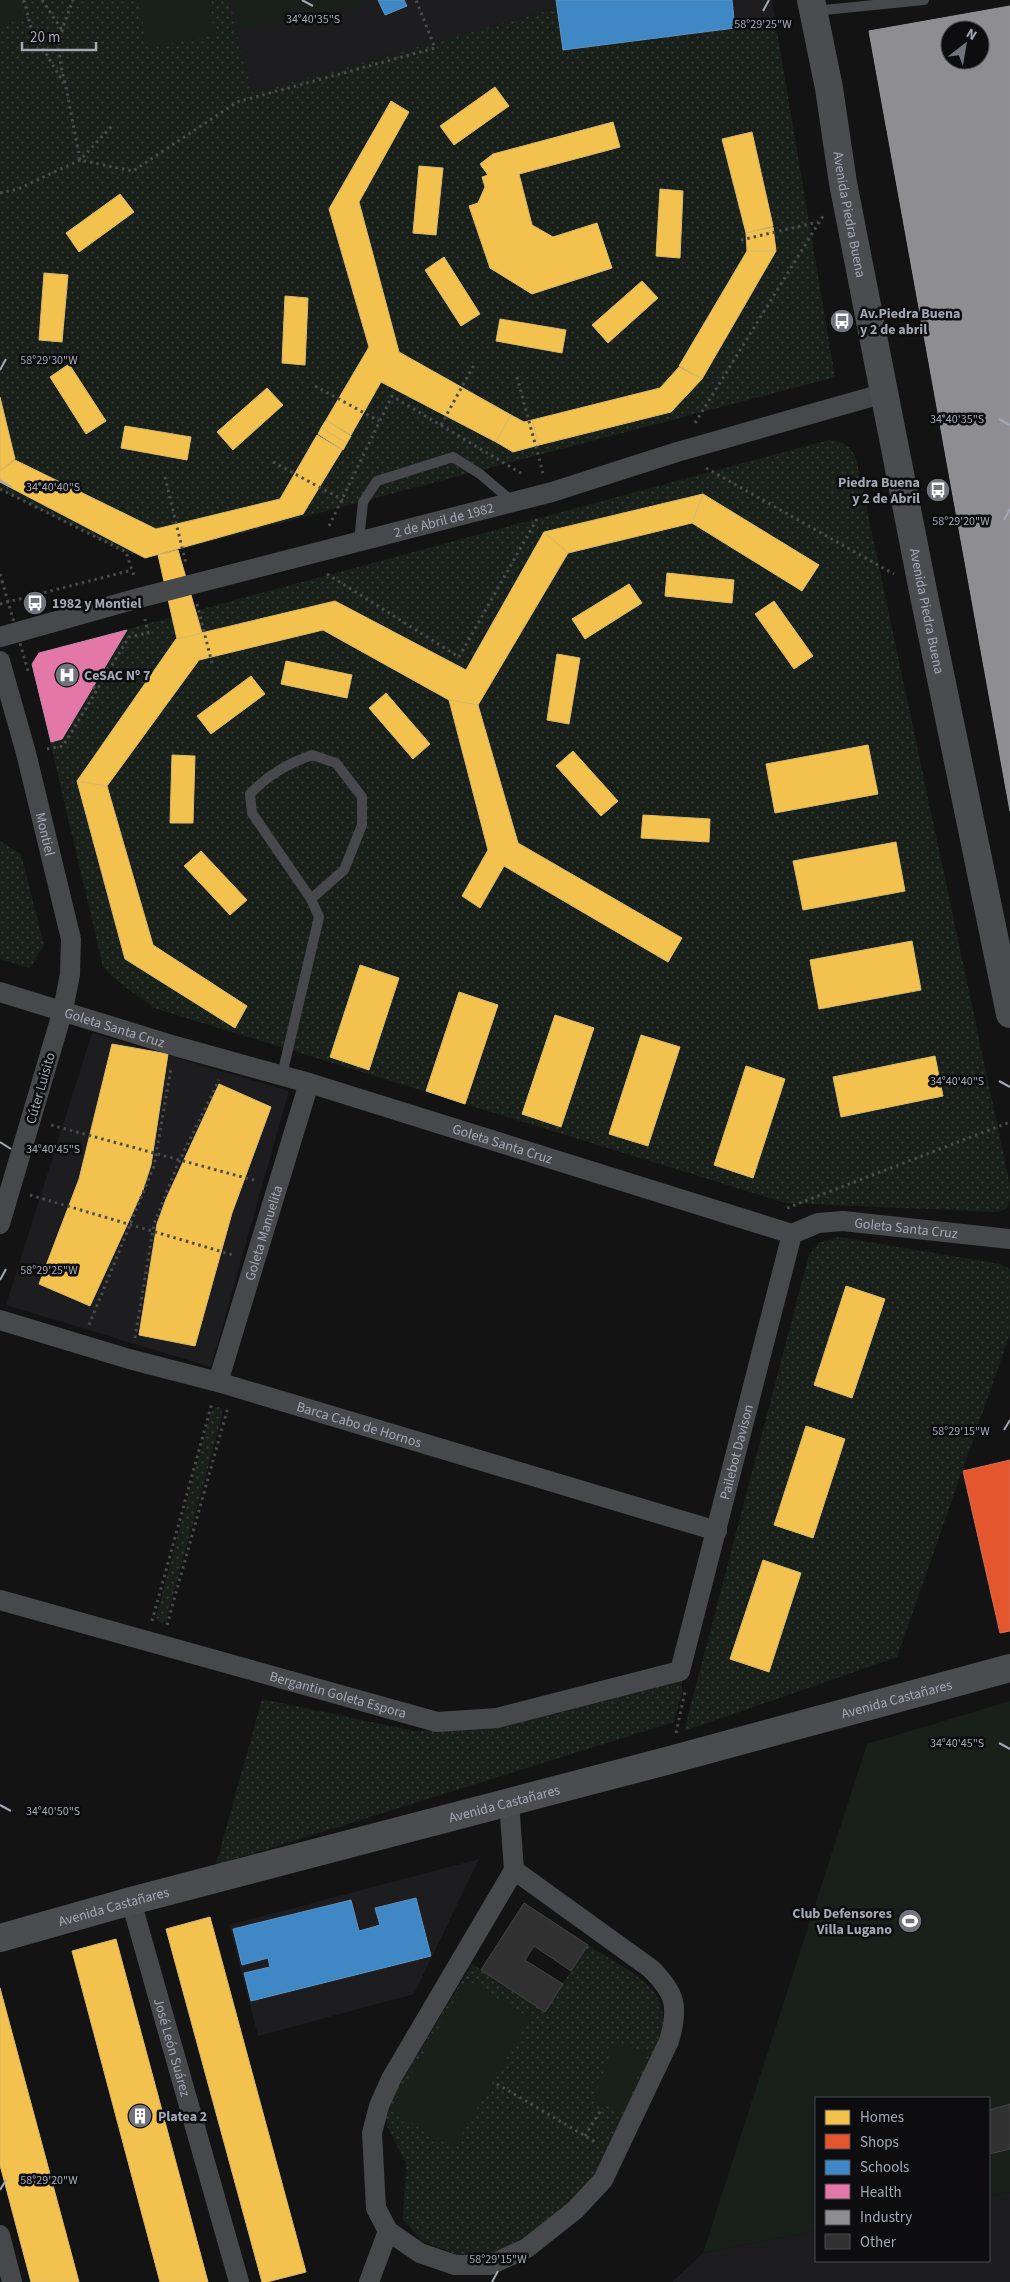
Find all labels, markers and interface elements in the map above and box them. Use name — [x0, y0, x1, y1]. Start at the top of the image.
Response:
text: 34°40'35"S — [286, 11, 340, 28]
text: 58°29'25"W — [734, 16, 792, 33]
scale bar — [22, 20, 96, 52]
north arrow — [940, 20, 990, 70]
text: N — [962, 24, 980, 46]
text: 20 m — [30, 27, 60, 48]
street label: Avenida Piedra Buena — [827, 150, 870, 279]
place label: Av.Piedra Buena y 2 de abril — [859, 304, 960, 340]
bus stop icon: Av.Piedra Buena y 2 de abril — [829, 308, 855, 334]
text: 58°29'30"W — [20, 352, 78, 369]
text: 34°40'35"S — [930, 411, 984, 428]
place label: Piedra Buena y 2 de Abril — [838, 473, 920, 509]
bus stop icon: Piedra Buena y 2 de Abril — [925, 477, 951, 503]
text: 34°40'40"S — [26, 479, 80, 496]
street label: 2 de Abril de 1982 — [392, 498, 496, 543]
text: 58°29'20"W — [932, 513, 990, 530]
street label: Avenida Piedra Buena — [904, 547, 949, 676]
bus stop icon: 1982 y Montiel — [22, 590, 48, 616]
place label: 1982 y Montiel — [52, 594, 141, 614]
hospital icon: CeSAC Nº 7 — [54, 662, 80, 688]
place label: CeSAC Nº 7 — [84, 666, 150, 686]
street label: Montiel — [30, 810, 60, 859]
street label: Goleta Santa Cruz — [62, 1003, 167, 1053]
street label: Cúter Luisito — [21, 1050, 61, 1126]
text: 34°40'40"S — [930, 1073, 984, 1090]
street label: Goleta Santa Cruz — [450, 1119, 555, 1170]
text: 34°40'45"S — [26, 1141, 80, 1158]
street label: Goleta Manuelita — [240, 1183, 288, 1283]
street label: Goleta Santa Cruz — [853, 1213, 959, 1244]
text: 58°29'25"W — [20, 1262, 78, 1279]
street label: Barca Cabo de Hornos — [294, 1397, 424, 1453]
street label: Pailebot Davison — [715, 1402, 759, 1502]
text: 58°29'15"W — [932, 1423, 990, 1440]
street label: Bergantin Goleta Espora — [267, 1667, 409, 1724]
street label: Avenida Castañares — [839, 1675, 955, 1724]
text: 34°40'45"S — [930, 1735, 984, 1752]
street label: Avenida Castañares — [447, 1780, 562, 1828]
text: 34°40'50"S — [26, 1803, 80, 1820]
street label: Avenida Castañares — [56, 1882, 172, 1932]
place label: Club Defensores Villa Lugano — [792, 1904, 892, 1940]
sports icon: Club Defensores Villa Lugano — [897, 1908, 923, 1934]
street label: José León Suárez — [148, 1996, 195, 2099]
legend — [815, 2097, 990, 2262]
building icon: Platea 2 — [127, 2103, 153, 2129]
place label: Platea 2 — [158, 2107, 207, 2127]
text: Homes — [860, 2107, 904, 2128]
text: Shops — [860, 2132, 899, 2153]
text: Schools — [860, 2157, 909, 2178]
text: 58°29'20"W — [20, 2172, 78, 2189]
text: Health — [860, 2182, 902, 2203]
text: Industry — [860, 2207, 912, 2228]
text: Other — [860, 2232, 897, 2253]
text: 58°29'15"W — [469, 2251, 527, 2268]

